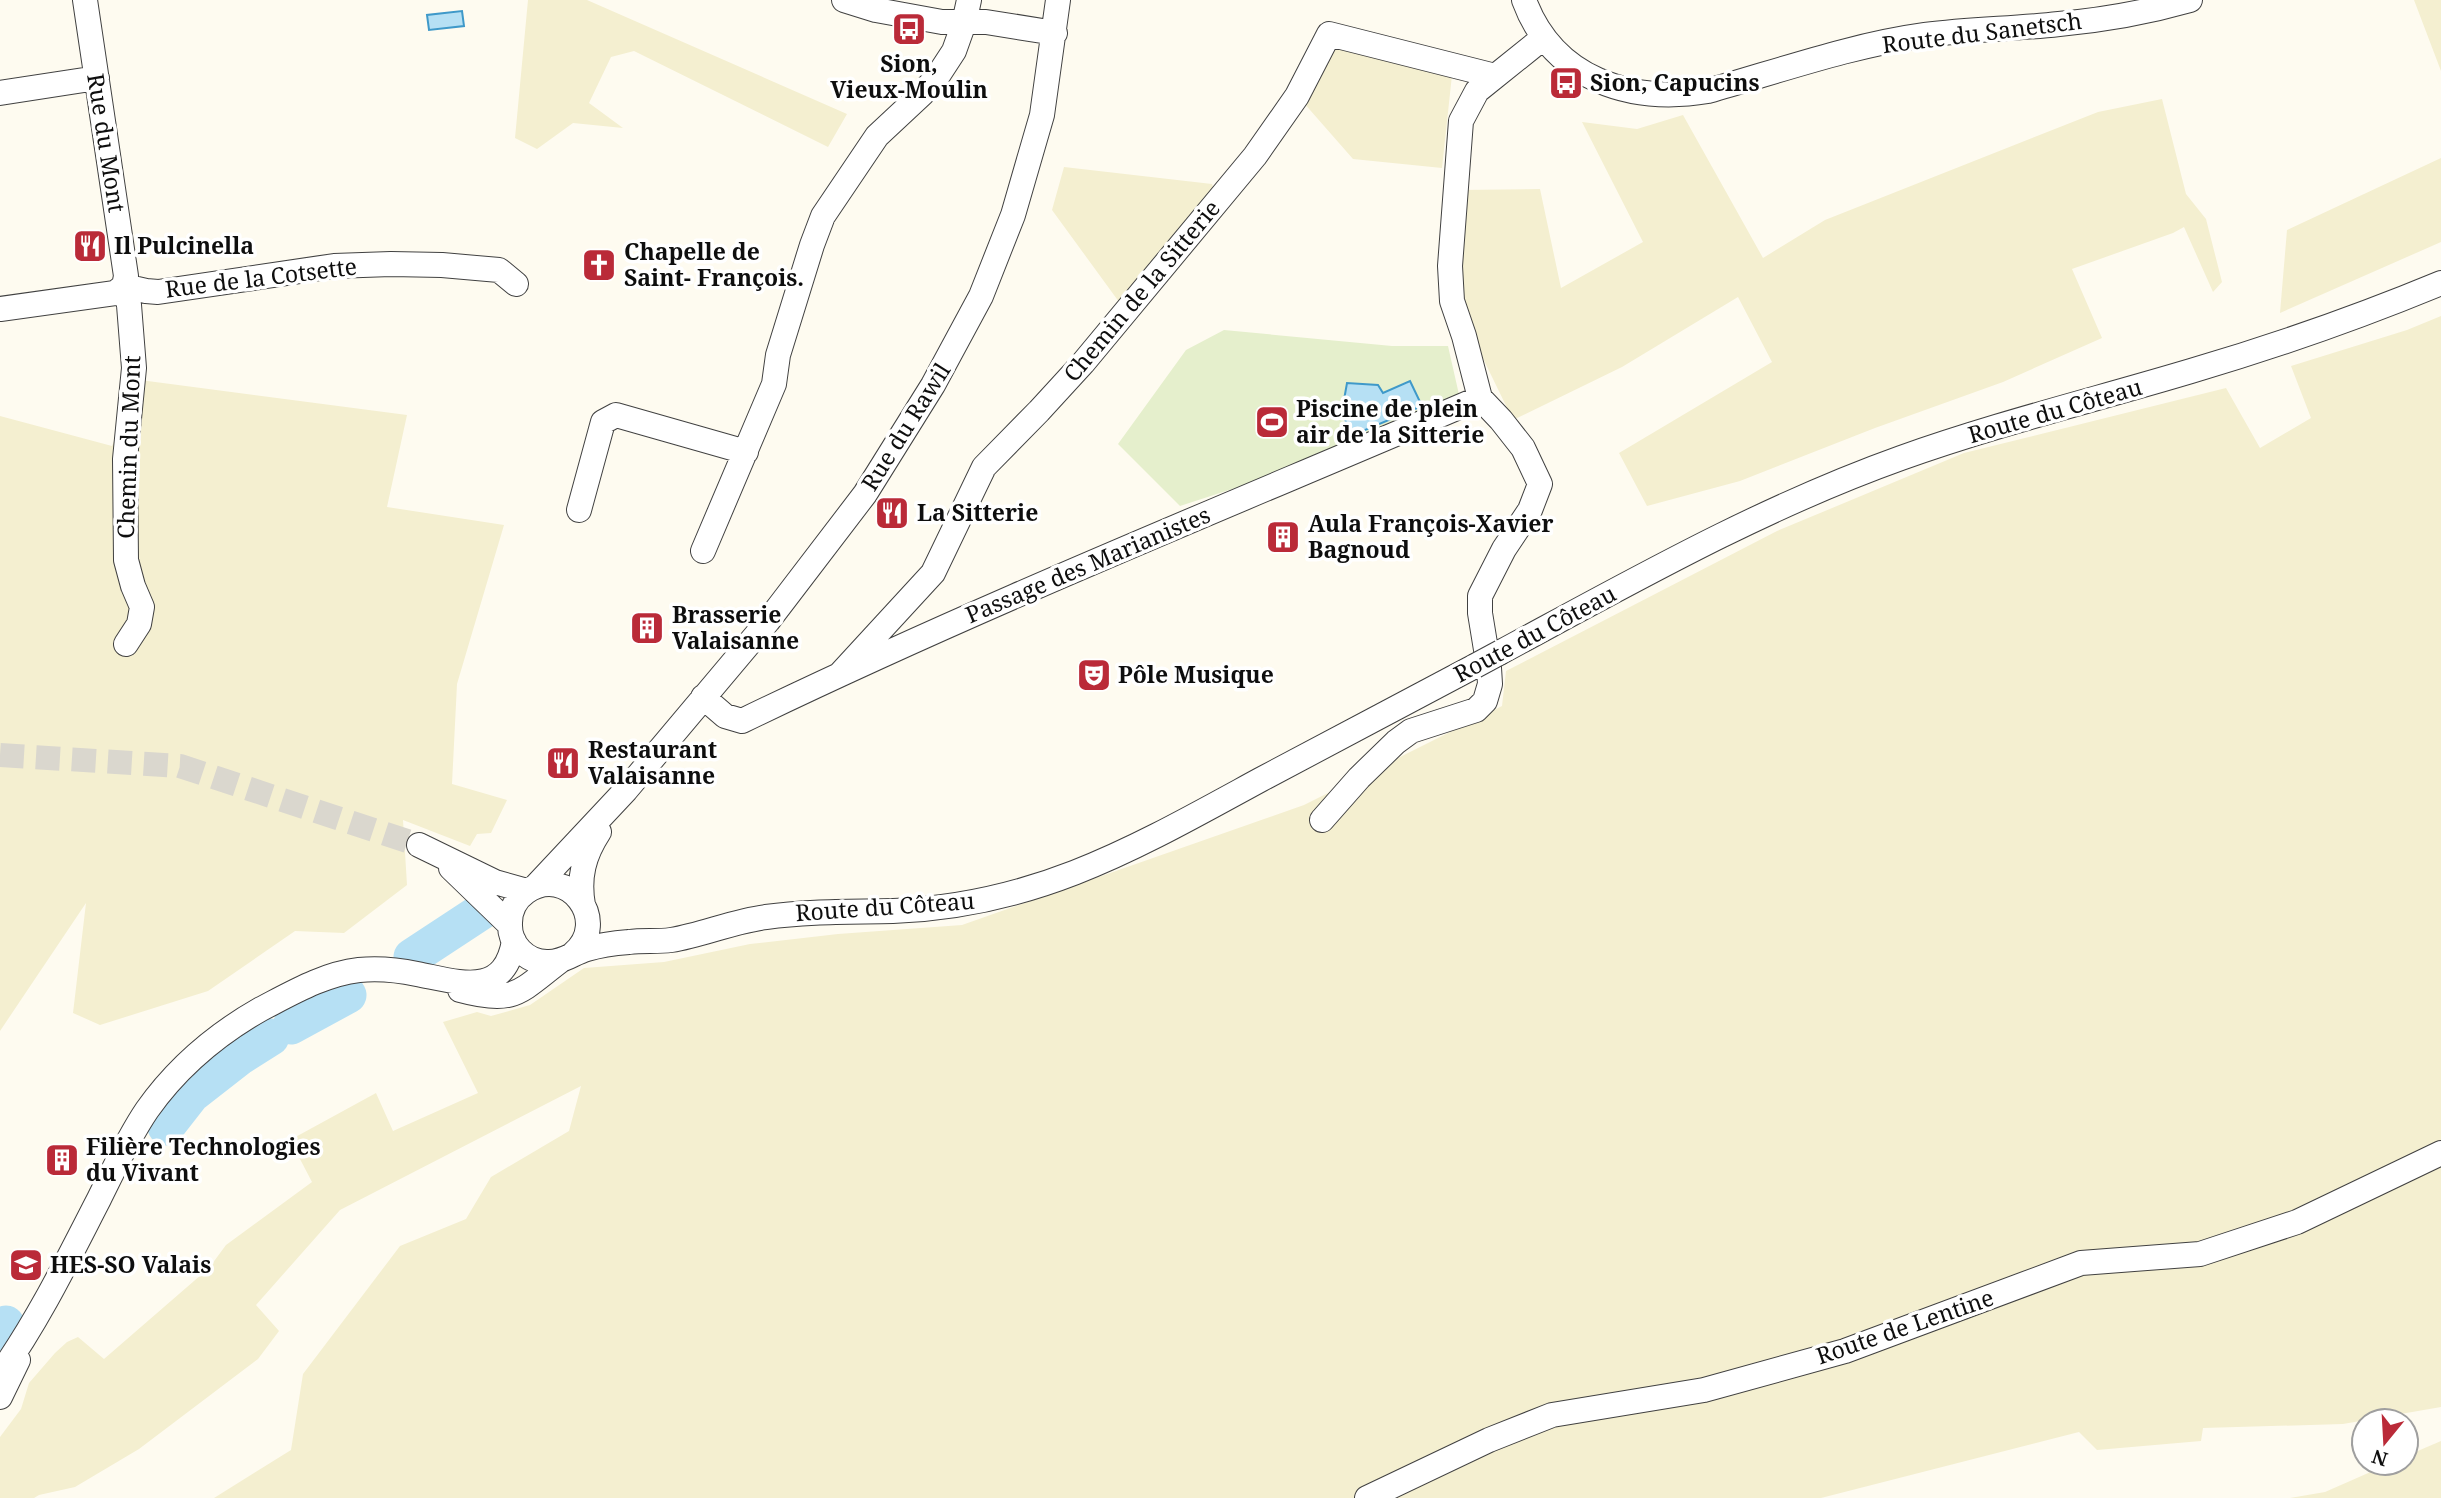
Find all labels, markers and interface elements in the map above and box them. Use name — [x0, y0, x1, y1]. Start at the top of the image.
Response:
street label: Route du Sanetsch — [1880, 4, 2084, 60]
bus stop icon: Sion, Vieux-Moulin — [890, 10, 928, 48]
place label: Sion, Vieux-Moulin — [830, 47, 988, 105]
bus stop icon: Sion, Capucins — [1547, 64, 1585, 102]
place label: Sion, Capucins — [1590, 66, 1760, 98]
street label: Rue du Mont — [80, 71, 134, 215]
street label: Chemin de la Sitterie — [1056, 193, 1227, 388]
restaurant icon: Il Pulcinella — [71, 227, 109, 265]
place label: Il Pulcinella — [114, 229, 254, 261]
place label: Chapelle de Saint- François. — [624, 235, 804, 293]
church icon: Chapelle de Saint- François. — [580, 246, 618, 284]
street label: Rue de la Cotsette — [163, 249, 359, 305]
street label: Chemin du Mont — [109, 355, 147, 539]
street label: Rue du Rawil — [853, 356, 957, 496]
street label: Route du Côteau — [1964, 370, 2146, 450]
place label: Piscine de plein air de la Sitterie — [1296, 392, 1484, 450]
sports icon: Piscine de plein air de la Sitterie — [1253, 403, 1291, 441]
restaurant icon: La Sitterie — [873, 494, 911, 532]
place label: La Sitterie — [917, 496, 1038, 528]
street label: Passage des Marianistes — [960, 498, 1215, 630]
place label: Aula François-Xavier Bagnoud — [1308, 507, 1553, 565]
building icon: Aula François-Xavier Bagnoud — [1264, 518, 1302, 556]
street label: Route du Côteau — [1448, 577, 1622, 689]
place label: Brasserie Valaisanne — [672, 598, 799, 656]
building icon: Brasserie Valaisanne — [628, 609, 666, 647]
theatre icon: Pôle Musique — [1075, 656, 1113, 694]
place label: Pôle Musique — [1118, 658, 1274, 690]
place label: Restaurant Valaisanne — [588, 733, 717, 791]
restaurant icon: Restaurant Valaisanne — [544, 744, 582, 782]
street label: Route du Côteau — [794, 884, 976, 928]
place label: Filière Technologies du Vivant — [86, 1130, 321, 1188]
building icon: Filière Technologies du Vivant — [43, 1141, 81, 1179]
school or university icon: HES-SO Valais — [7, 1246, 45, 1284]
place label: HES-SO Valais — [50, 1248, 211, 1280]
street label: Route de Lentine — [1812, 1281, 1998, 1371]
north arrow — [2350, 1407, 2420, 1477]
text: N — [2369, 1443, 2391, 1473]

